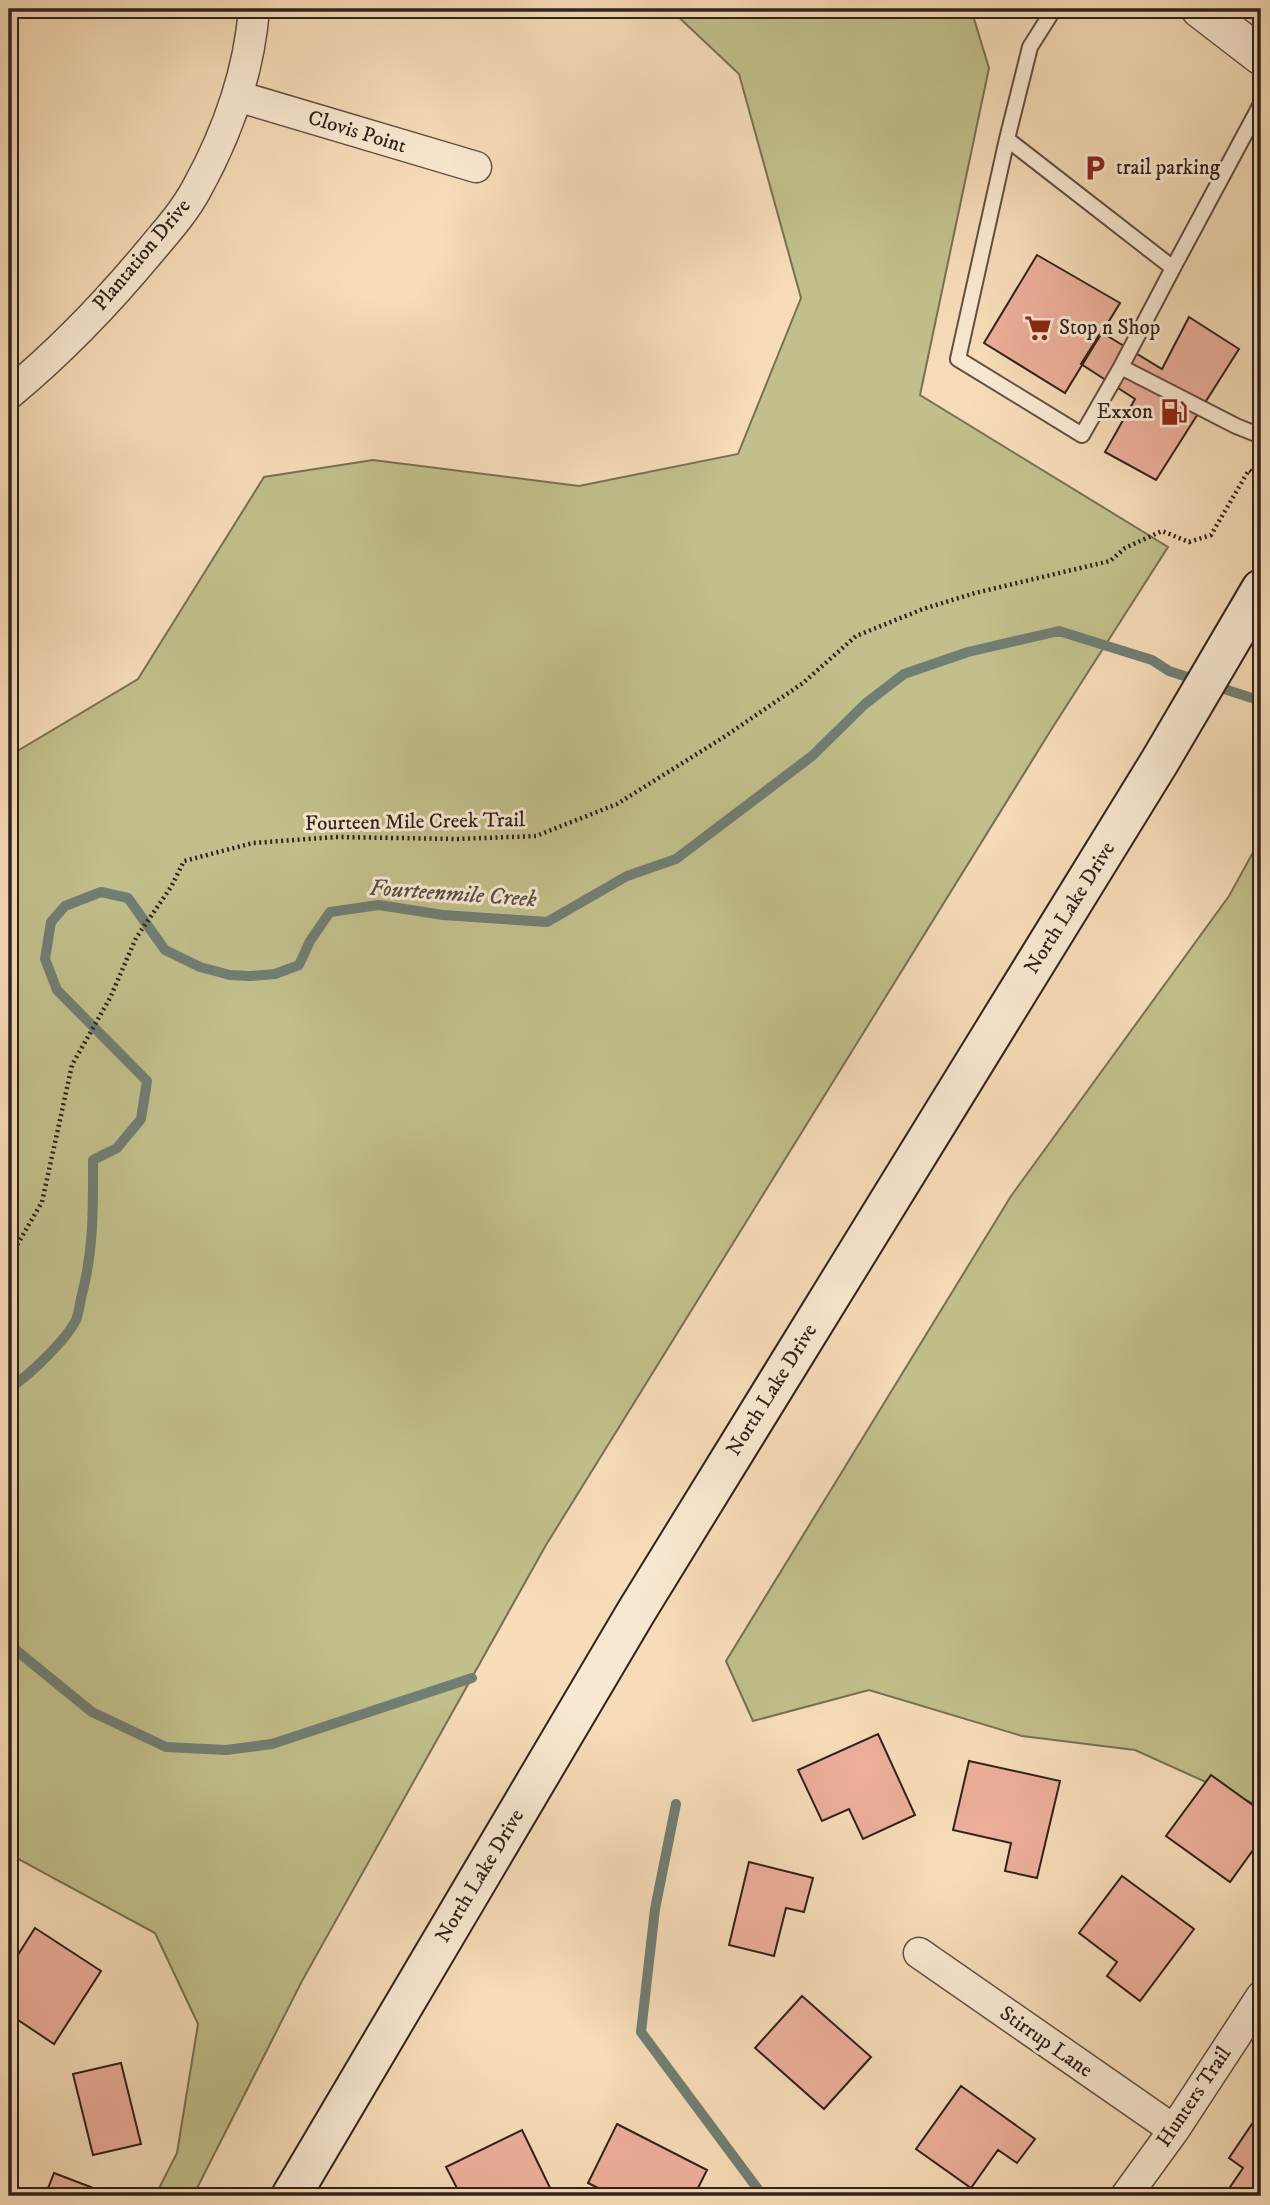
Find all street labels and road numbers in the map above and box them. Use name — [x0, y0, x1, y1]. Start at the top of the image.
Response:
street label: Clovis Point — [305, 105, 410, 159]
street label: Plantation Drive — [88, 193, 197, 316]
street label: Fourteen Mile Creek Trail — [305, 807, 526, 837]
street label: North Lake Drive — [1019, 837, 1121, 979]
street label: North Lake Drive — [721, 1319, 823, 1461]
street label: North Lake Drive — [430, 1804, 530, 1948]
street label: Stirrup Lane — [994, 2000, 1098, 2084]
street label: Hunters Trail — [1151, 2041, 1237, 2152]

